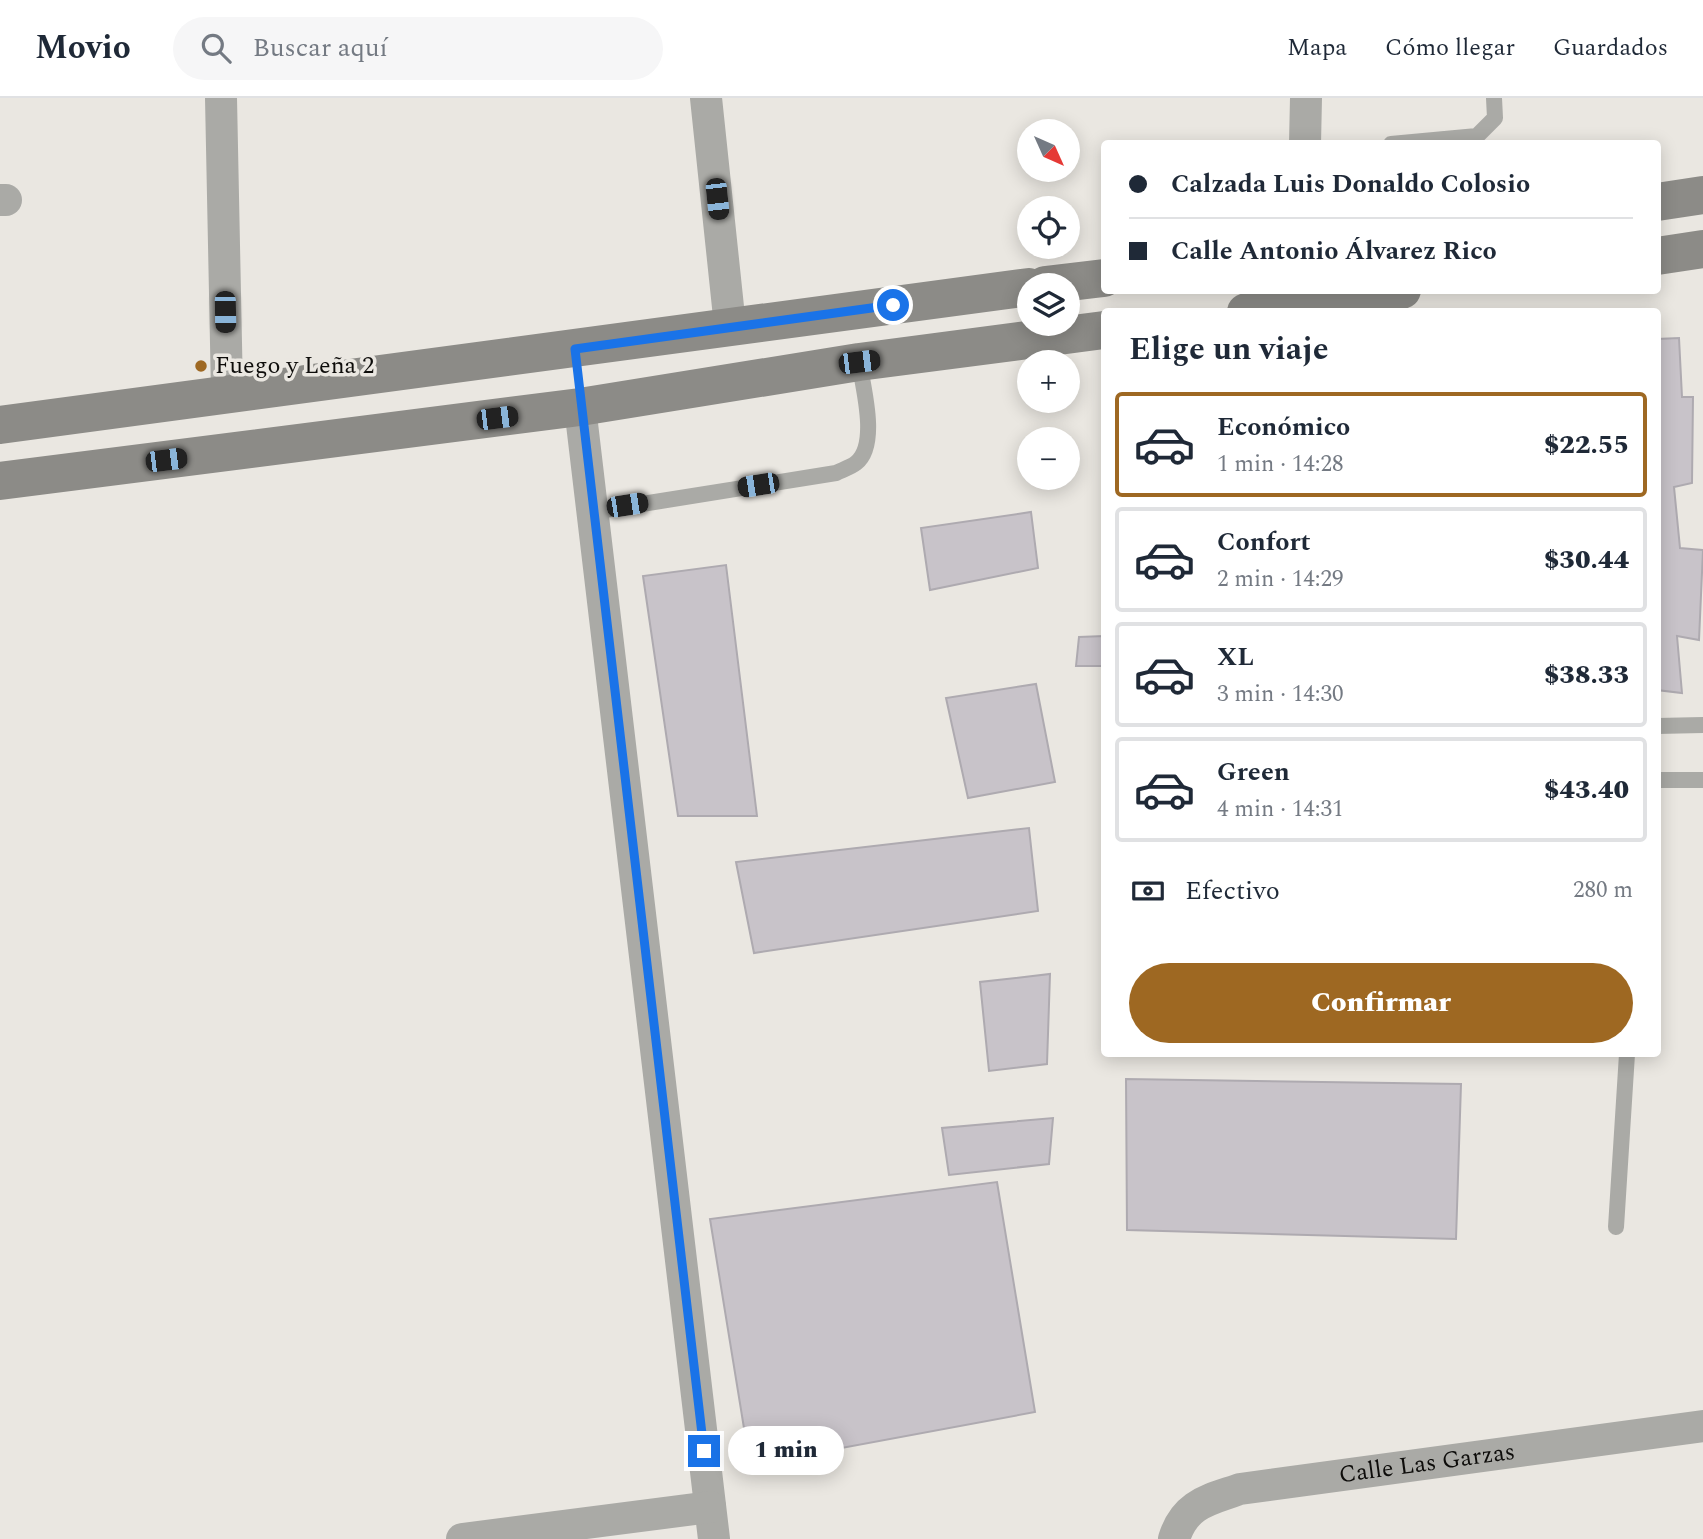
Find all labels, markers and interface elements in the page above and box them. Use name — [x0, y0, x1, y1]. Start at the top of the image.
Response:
search box — [173, 17, 663, 80]
text: Movio — [35, 23, 131, 73]
text: Buscar aquí — [253, 28, 388, 68]
icon: search — [197, 29, 235, 67]
text: Mapa — [1287, 30, 1347, 66]
text: Cómo llegar — [1385, 30, 1515, 66]
text: Guardados — [1553, 30, 1668, 66]
north arrow — [1017, 119, 1080, 182]
map controls — [1017, 119, 1080, 490]
text: Calzada Luis Donaldo Colosio — [1171, 164, 1530, 204]
car — [705, 177, 730, 221]
button: locate — [1017, 196, 1080, 259]
text: Calle Antonio Álvarez Rico — [1171, 231, 1497, 271]
button: layers — [1017, 273, 1080, 336]
route start — [877, 289, 909, 321]
car — [215, 291, 236, 333]
text: Elige un viaje — [1129, 325, 1329, 374]
place label: Fuego y Leña 2 — [215, 348, 374, 384]
car — [837, 349, 882, 375]
button: + — [1017, 350, 1080, 413]
marker: Fuego y Leña 2 — [193, 358, 209, 374]
car — [475, 405, 520, 431]
text: Económico — [1217, 407, 1350, 447]
icon: car — [1133, 413, 1196, 476]
text: $22.55 — [1544, 425, 1629, 465]
button: − — [1017, 427, 1080, 490]
car — [144, 447, 189, 473]
text: 1 min · 14:28 — [1217, 447, 1344, 482]
car — [736, 471, 781, 499]
car — [605, 491, 650, 519]
text: Confort — [1217, 522, 1311, 562]
icon: car — [1133, 528, 1196, 591]
text: $30.44 — [1544, 540, 1629, 580]
text: 2 min · 14:29 — [1217, 562, 1344, 597]
text: XL — [1217, 637, 1254, 677]
icon: car — [1133, 643, 1196, 706]
text: $38.33 — [1544, 655, 1629, 695]
text: 3 min · 14:30 — [1217, 677, 1344, 712]
text: Green — [1217, 752, 1290, 792]
icon: car — [1133, 758, 1196, 821]
text: $43.40 — [1544, 770, 1629, 810]
text: 4 min · 14:31 — [1217, 792, 1344, 827]
text: Efectivo — [1185, 871, 1280, 911]
icon: cash — [1129, 872, 1167, 910]
text: 280 m — [1573, 873, 1633, 908]
button: Confirmar — [1129, 963, 1633, 1043]
callout: 1 min — [728, 1426, 844, 1476]
text: 1 min — [754, 1433, 818, 1468]
street label: Calle Las Garzas — [1337, 1434, 1517, 1493]
route end — [688, 1435, 720, 1467]

